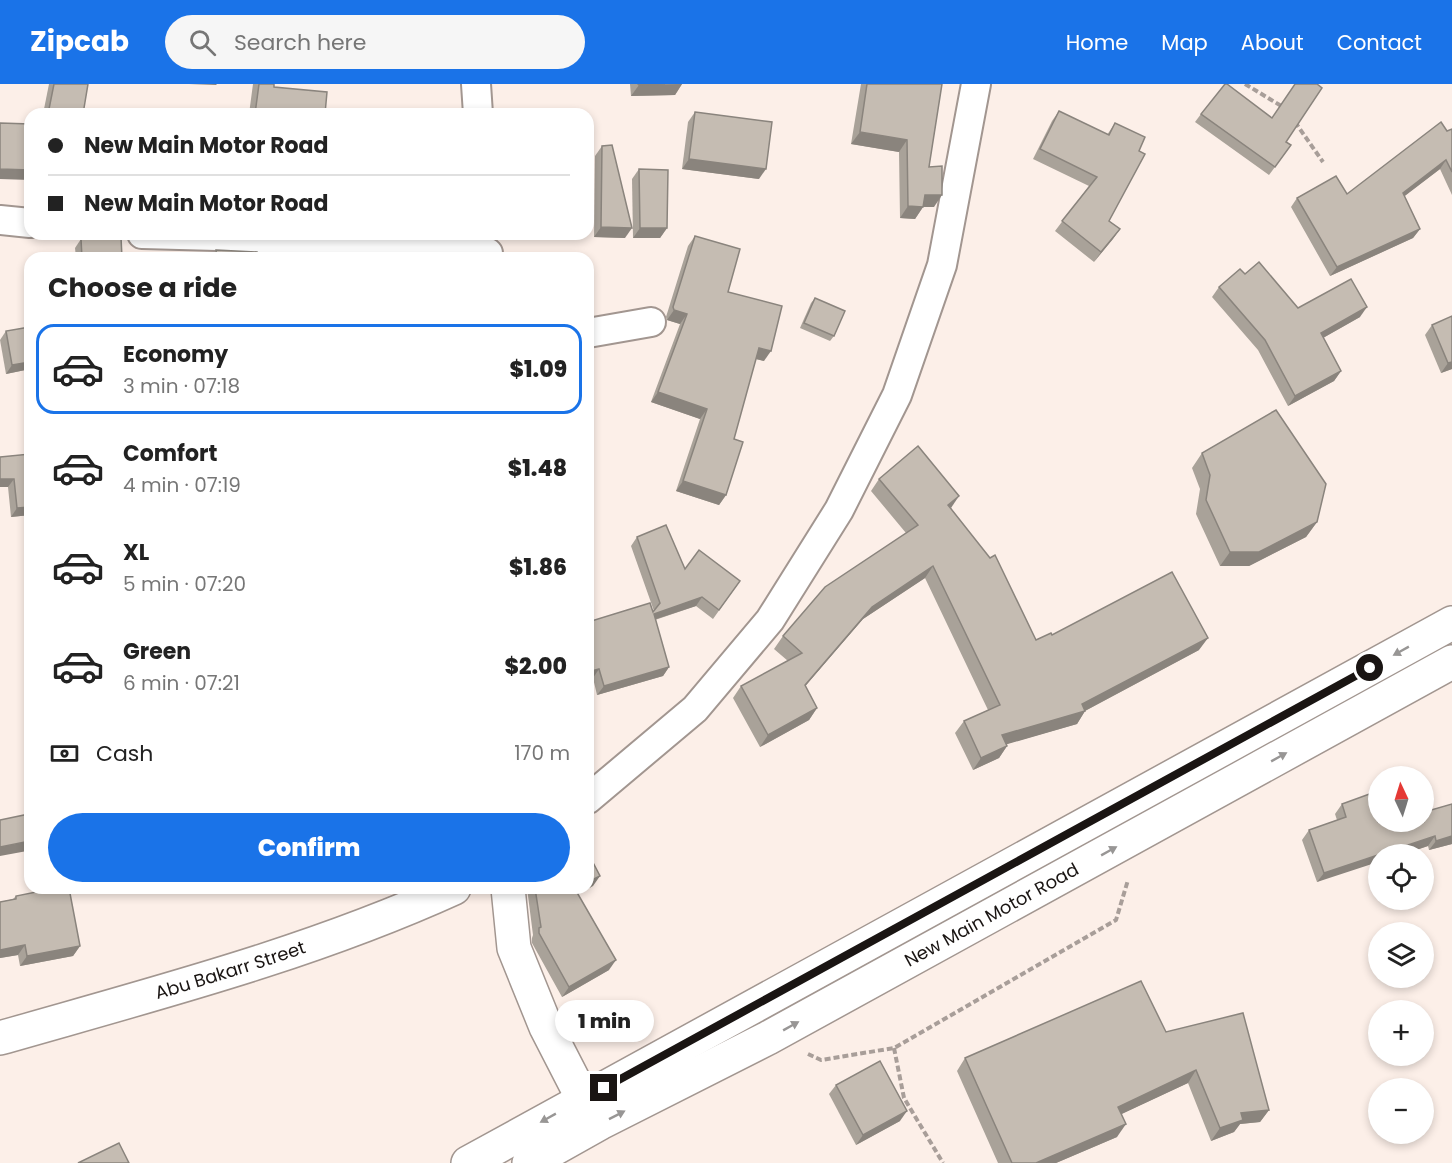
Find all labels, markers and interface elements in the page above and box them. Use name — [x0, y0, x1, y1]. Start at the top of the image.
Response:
search box — [165, 15, 585, 69]
text: Zipcab — [30, 22, 129, 61]
icon: search — [186, 26, 219, 59]
text: Search here — [234, 27, 366, 58]
text: Home — [1066, 28, 1128, 57]
text: Map — [1161, 28, 1208, 57]
text: About — [1241, 28, 1304, 57]
text: Contact — [1337, 28, 1422, 57]
text: New Main Motor Road — [84, 130, 328, 161]
text: New Main Motor Road — [84, 188, 328, 219]
text: Choose a ride — [48, 269, 237, 306]
text: Economy — [123, 339, 228, 370]
icon: car — [51, 342, 105, 396]
text: $1.09 — [510, 354, 567, 385]
text: 3 min · 07:18 — [123, 372, 240, 400]
text: Comfort — [123, 438, 217, 469]
icon: car — [51, 441, 105, 495]
text: $1.48 — [508, 453, 567, 484]
text: 4 min · 07:19 — [123, 471, 241, 499]
text: XL — [123, 537, 149, 568]
icon: car — [51, 540, 105, 594]
text: $1.86 — [509, 552, 567, 583]
text: 5 min · 07:20 — [123, 570, 246, 598]
text: Green — [123, 636, 191, 667]
icon: car — [51, 639, 105, 693]
one-way arrow — [1392, 646, 1409, 656]
text: $2.00 — [504, 651, 567, 682]
route start — [1356, 654, 1383, 681]
text: 6 min · 07:21 — [123, 669, 240, 697]
icon: cash — [48, 737, 81, 770]
text: Cash — [96, 738, 153, 769]
text: 170 m — [514, 739, 570, 767]
one-way arrow — [1271, 752, 1288, 762]
north arrow — [1368, 766, 1434, 832]
map controls — [1368, 766, 1434, 1144]
button: Confirm — [48, 813, 570, 882]
button: locate — [1368, 844, 1434, 910]
one-way arrow — [1100, 846, 1117, 856]
street label: New Main Motor Road — [900, 857, 1083, 973]
button: layers — [1368, 922, 1434, 988]
street label: Abu Bakarr Street — [152, 935, 309, 1005]
button: + — [1368, 1000, 1434, 1066]
callout: 1 min — [554, 1001, 654, 1043]
text: 1 min — [578, 1007, 631, 1035]
one-way arrow — [782, 1021, 799, 1031]
route end — [590, 1074, 617, 1101]
button: − — [1368, 1078, 1434, 1144]
one-way arrow — [608, 1110, 626, 1120]
one-way arrow — [540, 1113, 557, 1123]

